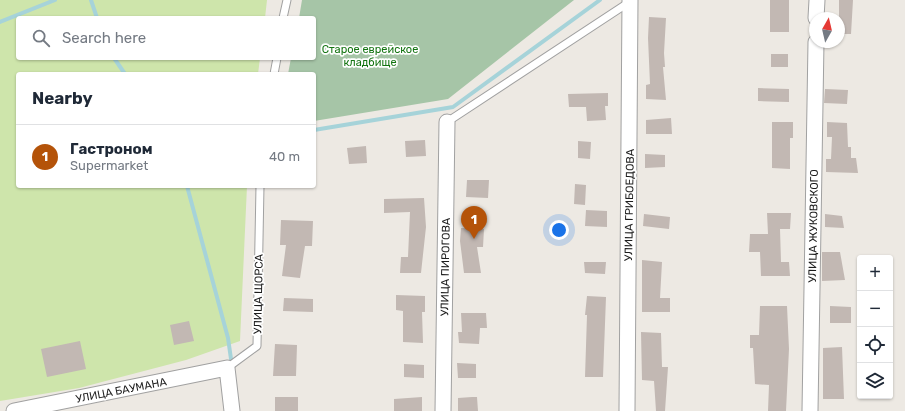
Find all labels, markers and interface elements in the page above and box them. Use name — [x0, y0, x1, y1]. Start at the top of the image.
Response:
north arrow — [809, 12, 845, 48]
search box — [16, 16, 316, 60]
icon: search — [30, 27, 52, 49]
text: Search here — [62, 29, 146, 47]
park label: Старое еврейское кладбище — [322, 43, 418, 69]
text: Nearby — [32, 88, 93, 108]
text: Гастроном — [70, 140, 153, 158]
street label: УЛИЦА ГРИБОЕДОВА — [622, 148, 637, 261]
text: 1 — [42, 149, 48, 164]
text: 40 m — [269, 149, 300, 164]
text: Supermarket — [70, 158, 148, 173]
street label: УЛИЦА ЖУКОВСКОГО — [806, 169, 821, 283]
pin: 1 — [461, 206, 487, 239]
street label: УЛИЦА ПИРОГОВА — [438, 217, 453, 316]
your location — [549, 220, 569, 240]
street label: УЛИЦА ЩОРСА — [251, 253, 266, 334]
map controls — [857, 255, 893, 399]
button: + — [857, 255, 893, 291]
button: − — [857, 291, 893, 327]
button: locate — [857, 327, 893, 363]
button: layers — [857, 363, 893, 399]
street label: УЛИЦА БАУМАНА — [74, 375, 168, 406]

